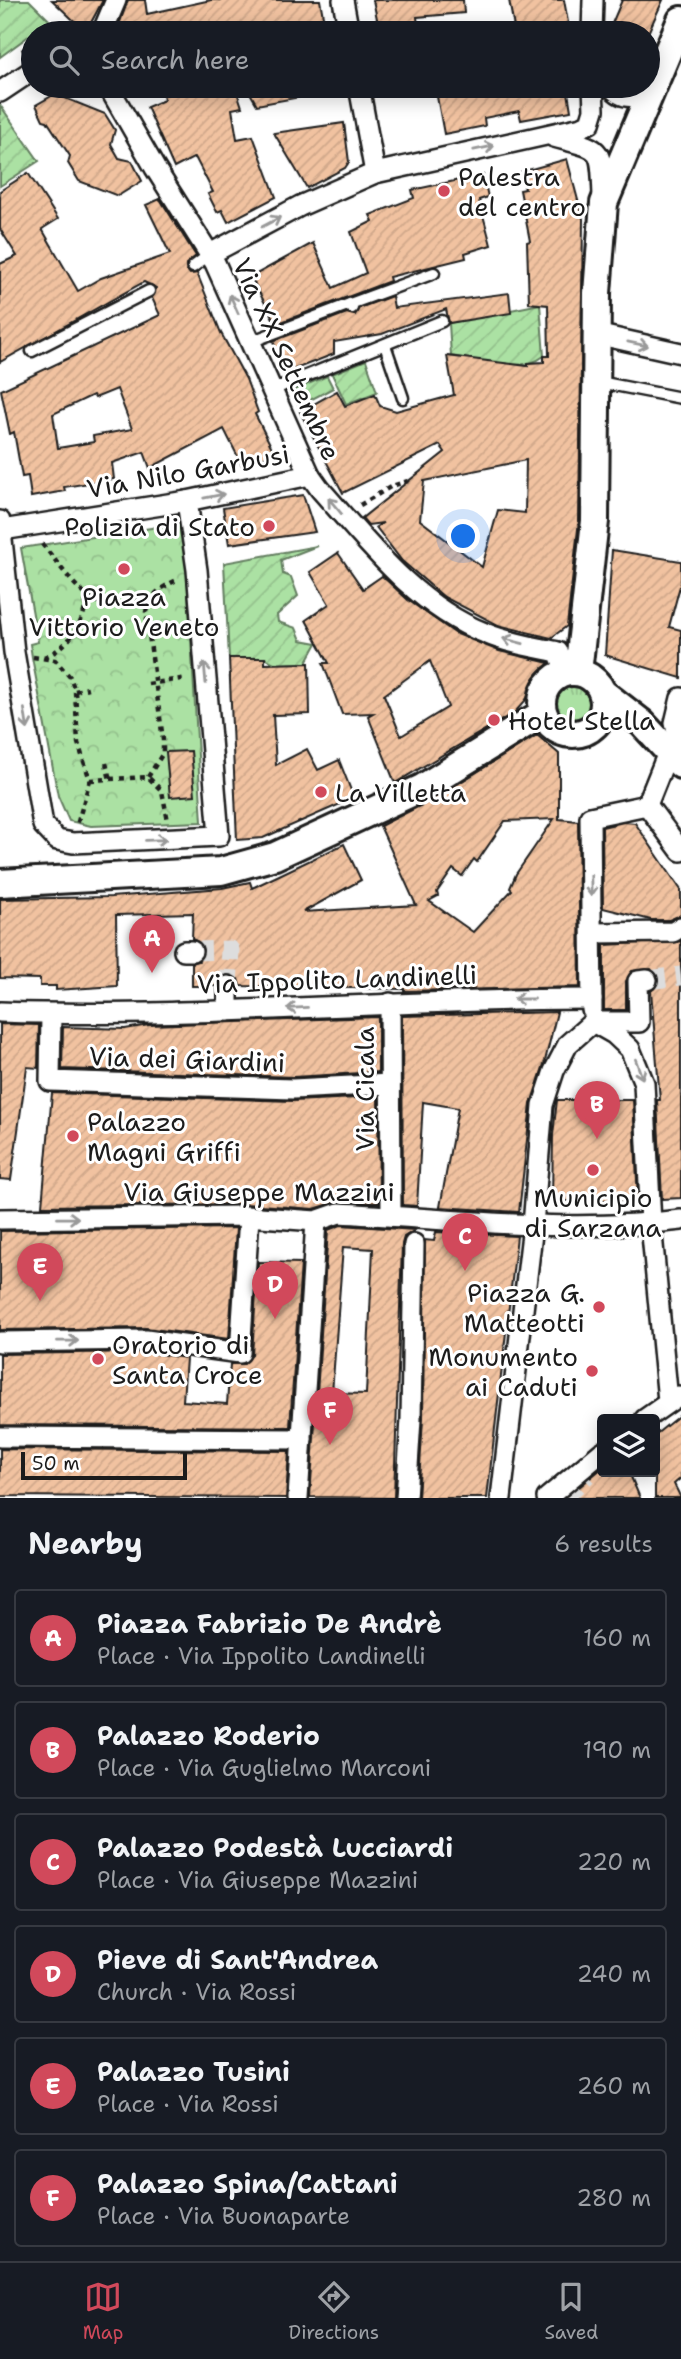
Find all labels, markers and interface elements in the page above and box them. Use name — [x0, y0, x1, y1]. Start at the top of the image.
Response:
search box — [21, 21, 660, 98]
icon: search — [45, 41, 83, 79]
text: Search here — [101, 42, 250, 77]
one-way arrow — [472, 140, 495, 154]
place label: Palestra del centro — [458, 159, 586, 224]
marker: Palestra del centro — [436, 183, 452, 199]
one-way arrow — [260, 214, 280, 228]
street label: Via XX Settembre — [225, 252, 349, 466]
one-way arrow — [226, 294, 239, 315]
one-way arrow — [626, 337, 649, 351]
street label: Via Nilo Garbusi — [84, 436, 292, 506]
one-way arrow — [202, 489, 225, 502]
one-way arrow — [327, 498, 343, 516]
place label: Polizia di Stato — [64, 509, 255, 544]
marker: Polizia di Stato — [261, 518, 277, 534]
your location — [446, 519, 480, 553]
marker: Piazza Vittorio Veneto — [116, 561, 132, 577]
place label: Piazza Vittorio Veneto — [29, 579, 219, 644]
one-way arrow — [502, 634, 525, 647]
one-way arrow — [198, 662, 211, 684]
place label: Hotel Stella — [508, 703, 655, 738]
one-way arrow — [20, 707, 33, 730]
marker: Hotel Stella — [486, 712, 502, 728]
place label: La Villetta — [335, 775, 466, 810]
marker: La Villetta — [313, 784, 329, 800]
one-way arrow — [144, 833, 167, 846]
one-way arrow — [584, 874, 598, 897]
pin: A — [129, 915, 175, 973]
street label: Via Ippolito Landinelli — [196, 957, 478, 1001]
one-way arrow — [513, 992, 536, 1006]
one-way arrow — [286, 1002, 308, 1015]
street label: Via Cicala — [347, 1027, 382, 1151]
street label: Via dei Giardini — [88, 1038, 286, 1080]
one-way arrow — [634, 1057, 647, 1079]
pin: B — [574, 1081, 620, 1139]
place label: Palazzo Magni Griffi — [87, 1104, 241, 1169]
marker: Palazzo Magni Griffi — [65, 1128, 81, 1144]
marker: Municipio di Sarzana — [585, 1162, 601, 1178]
street label: Via Giuseppe Mazzini — [123, 1174, 395, 1209]
place label: Municipio di Sarzana — [525, 1180, 662, 1245]
one-way arrow — [56, 1211, 79, 1225]
pin: C — [442, 1213, 488, 1271]
pin: E — [17, 1243, 63, 1301]
pin: D — [252, 1261, 298, 1319]
place label: Piazza G. Matteotti — [464, 1275, 585, 1340]
marker: Piazza G. Matteotti — [591, 1299, 607, 1315]
place label: Oratorio di Santa Croce — [112, 1327, 263, 1392]
one-way arrow — [56, 1334, 79, 1348]
place label: Monumento ai Caduti — [428, 1339, 578, 1404]
marker: Oratorio di Santa Croce — [90, 1351, 106, 1367]
marker: Monumento ai Caduti — [584, 1363, 600, 1379]
pin: F — [307, 1387, 353, 1445]
map controls — [597, 1414, 660, 1477]
button: layers — [597, 1414, 660, 1477]
scale bar — [21, 1449, 187, 1481]
text: 50 m — [32, 1451, 80, 1476]
text: Nearby — [28, 1523, 143, 1564]
text: 6 results — [554, 1529, 653, 1559]
text: Piazza Fabrizio De Andrè — [97, 1606, 442, 1641]
text: A — [44, 1623, 62, 1653]
text: 160 m — [583, 1623, 651, 1653]
text: Place · Via Ippolito Landinelli — [97, 1641, 426, 1671]
text: Palazzo Roderio — [97, 1718, 320, 1753]
text: B — [46, 1735, 60, 1765]
text: 190 m — [583, 1735, 651, 1765]
text: Place · Via Guglielmo Marconi — [97, 1753, 431, 1783]
text: Palazzo Podestà Lucciardi — [97, 1830, 453, 1865]
text: C — [46, 1847, 60, 1877]
text: 220 m — [577, 1847, 651, 1877]
text: Place · Via Giuseppe Mazzini — [97, 1865, 418, 1895]
text: Pieve di Sant'Andrea — [97, 1942, 378, 1977]
text: D — [45, 1959, 61, 1989]
text: 240 m — [577, 1959, 651, 1989]
text: Church · Via Rossi — [97, 1977, 296, 2007]
text: Palazzo Tusini — [97, 2054, 290, 2089]
text: E — [45, 2071, 61, 2101]
text: 260 m — [577, 2071, 651, 2101]
text: Place · Via Rossi — [97, 2089, 279, 2119]
text: Palazzo Spina/Cattani — [97, 2166, 398, 2201]
text: F — [46, 2183, 60, 2213]
text: 280 m — [576, 2183, 651, 2213]
text: Place · Via Buonaparte — [97, 2201, 350, 2231]
tab: Map — [83, 2278, 123, 2345]
tab: Directions — [289, 2278, 379, 2345]
tab: Saved — [544, 2278, 598, 2345]

